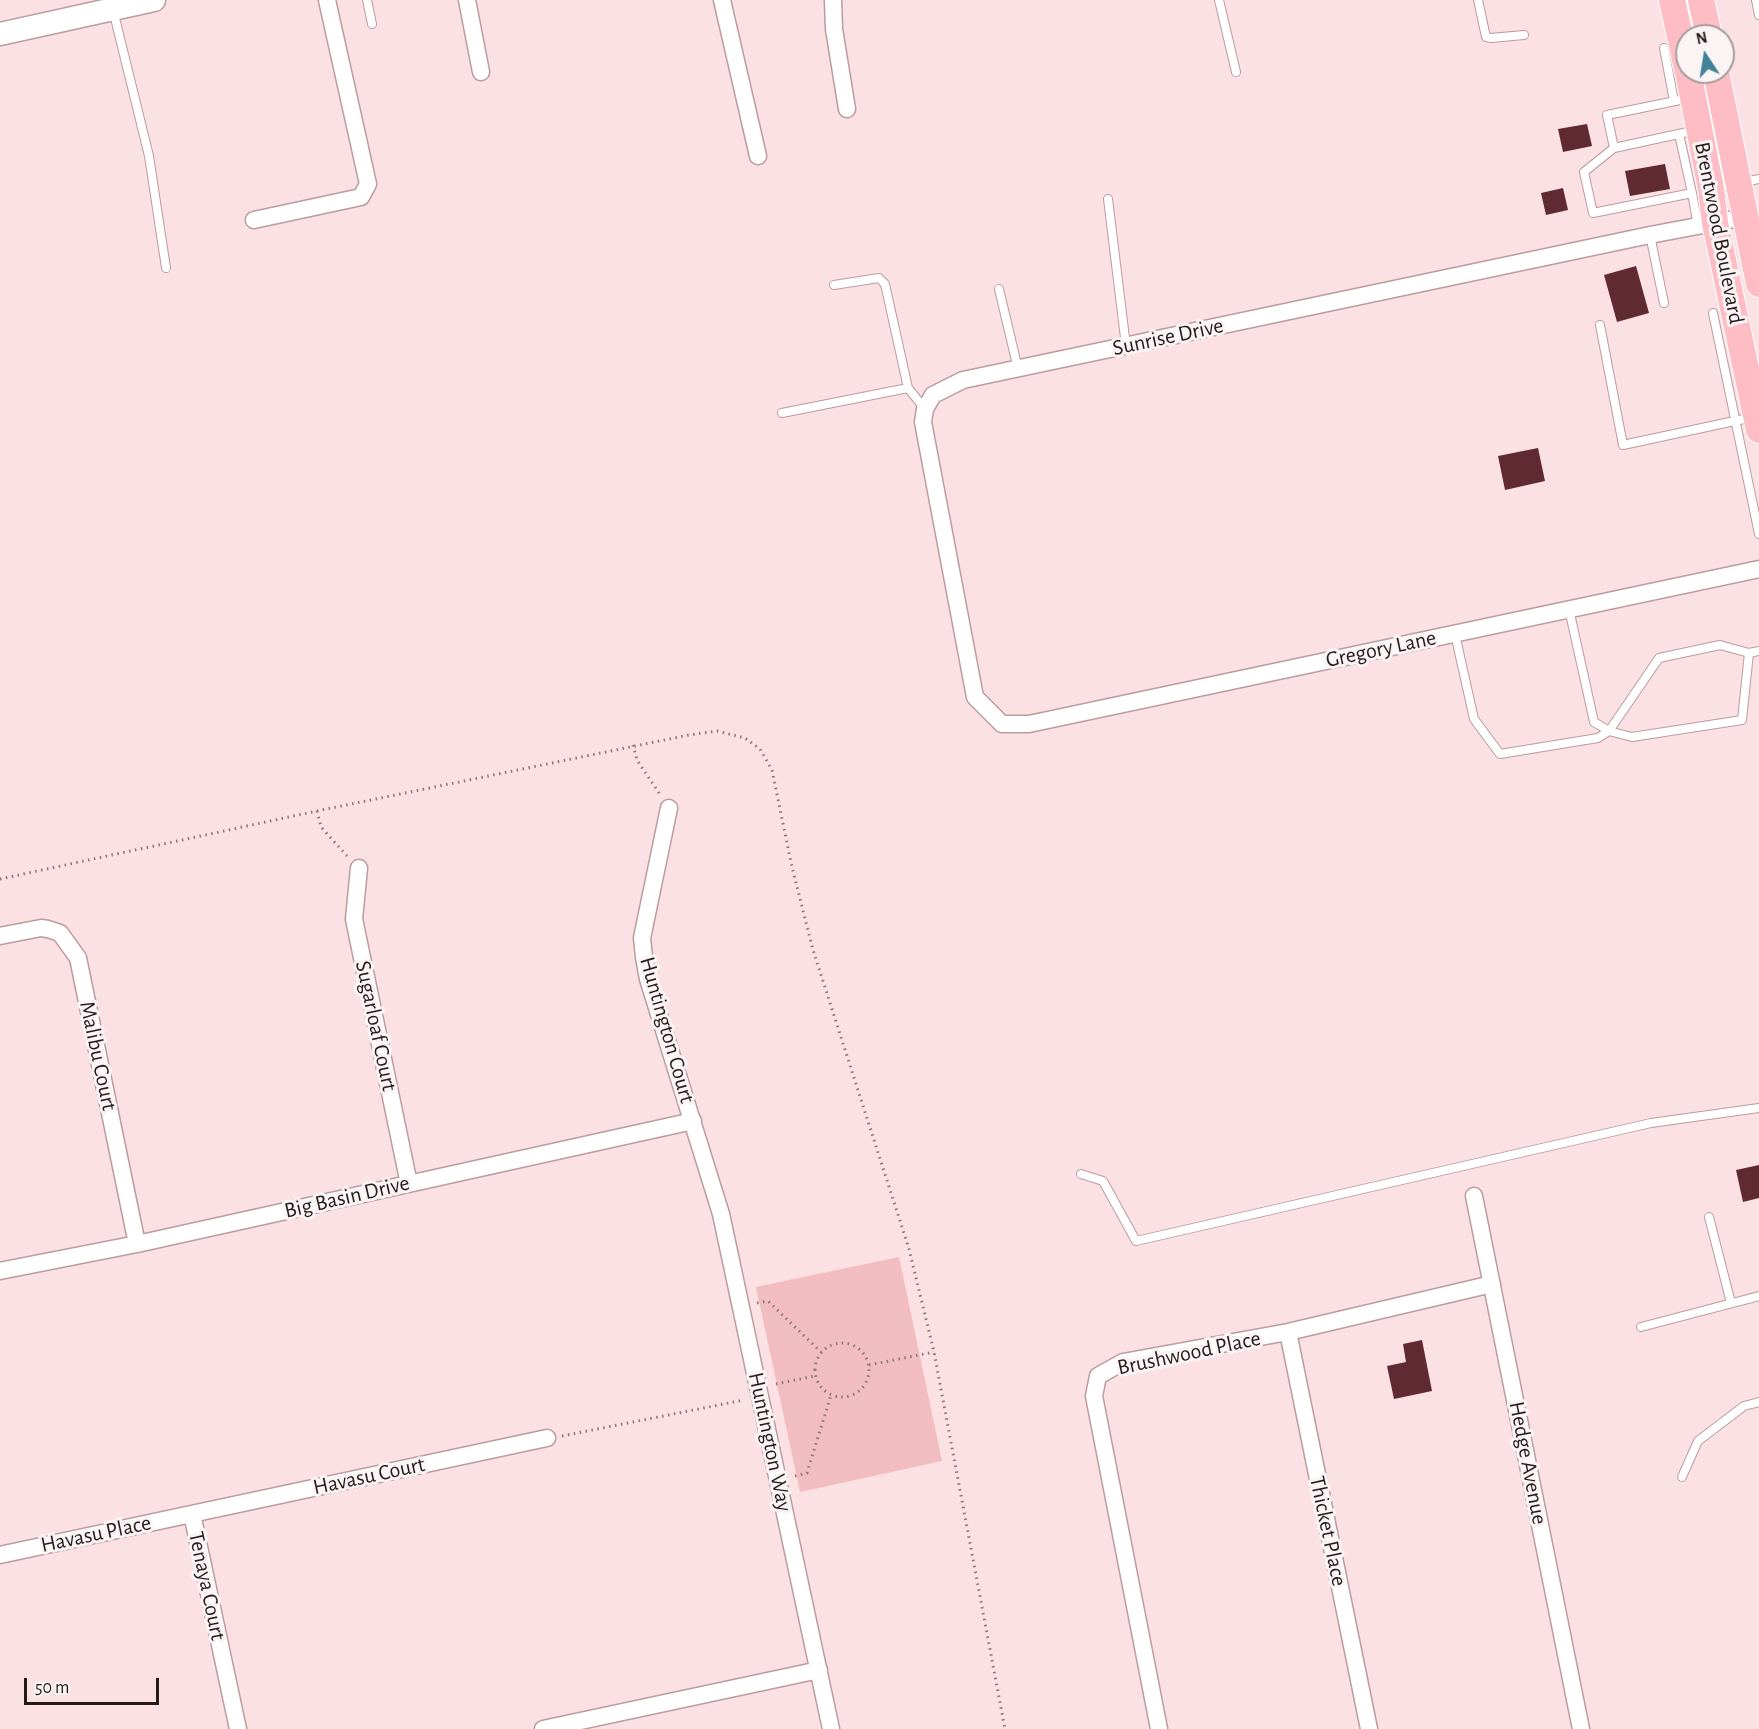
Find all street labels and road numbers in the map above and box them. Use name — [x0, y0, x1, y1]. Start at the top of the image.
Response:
street label: Brentwood Boulevard — [1688, 140, 1750, 326]
street label: Sunrise Drive — [1110, 312, 1226, 362]
street label: Gregory Lane — [1323, 624, 1439, 674]
street label: Huntington Court — [634, 954, 700, 1106]
street label: Sugarloaf Court — [349, 958, 403, 1094]
street label: Malibu Court — [74, 999, 122, 1113]
street label: Big Basin Drive — [282, 1170, 412, 1224]
street label: Brushwood Place — [1115, 1325, 1263, 1381]
street label: Huntington Way — [742, 1370, 798, 1514]
street label: Hedge Avenue — [1503, 1399, 1553, 1527]
street label: Havasu Court — [311, 1451, 427, 1501]
street label: Thicket Place — [1303, 1474, 1353, 1588]
street label: Havasu Place — [38, 1509, 154, 1559]
street label: Tenaya Court — [183, 1529, 231, 1643]

